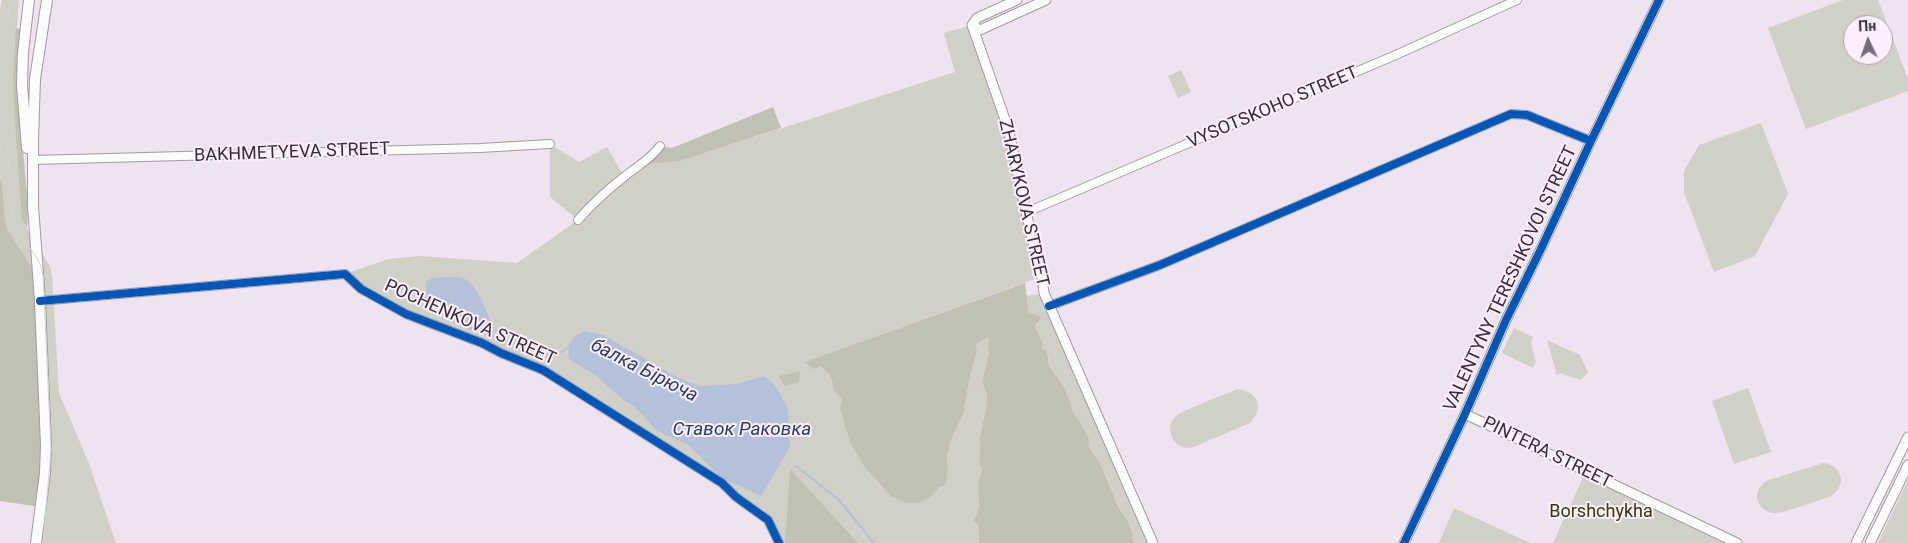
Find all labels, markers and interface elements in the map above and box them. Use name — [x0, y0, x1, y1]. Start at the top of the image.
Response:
north arrow — [1843, 15, 1893, 65]
text: Пн — [1858, 18, 1877, 34]
street label: VYSOTSKOHO STREET — [1184, 62, 1362, 154]
street label: ZHARYKOVA STREET — [993, 117, 1053, 289]
street label: BAKHMETYEVA STREET — [194, 139, 390, 167]
street label: VALENTYNY TERESHKOVOI STREET — [1440, 143, 1582, 415]
street label: POCHENKOVA STREET — [381, 275, 559, 371]
water label: балка Бірюча — [587, 334, 701, 408]
street label: PINTERA STREET — [1479, 412, 1615, 494]
water label: Ставок Раковка — [673, 419, 811, 441]
park label: Borshchykha — [1549, 501, 1653, 523]

